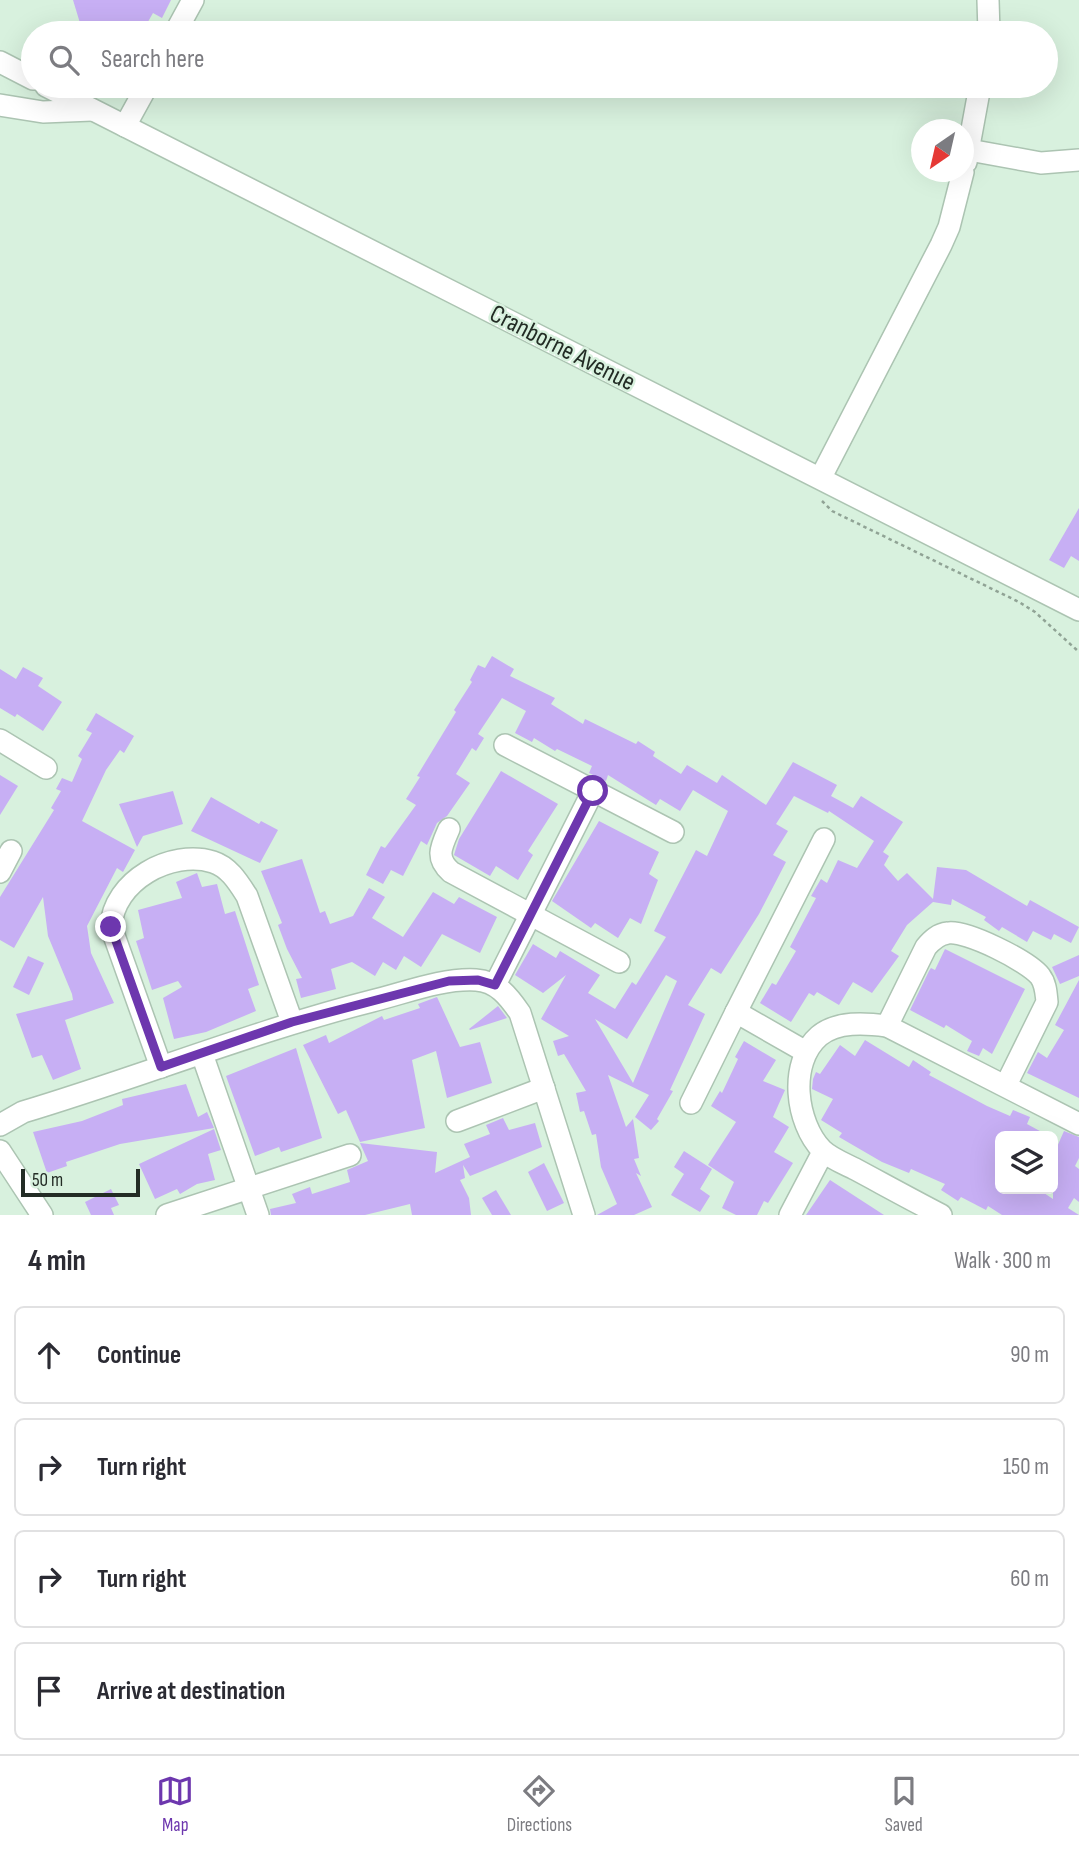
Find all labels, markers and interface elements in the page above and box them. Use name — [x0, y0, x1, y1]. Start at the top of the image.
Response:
search box — [21, 21, 1058, 98]
icon: search — [45, 41, 83, 79]
text: Search here — [101, 44, 204, 75]
north arrow — [911, 119, 974, 182]
street label: Cranborne Avenue — [484, 298, 640, 398]
route start — [577, 775, 608, 806]
route end — [95, 911, 126, 942]
map controls — [995, 1131, 1058, 1194]
button: layers — [995, 1131, 1058, 1194]
scale bar — [21, 1166, 140, 1198]
text: 50 m — [32, 1169, 63, 1192]
text: 4 min — [28, 1243, 86, 1279]
text: Walk · 300 m — [954, 1247, 1051, 1275]
icon: ahead — [30, 1336, 68, 1374]
text: Continue — [97, 1340, 181, 1371]
text: 90 m — [1010, 1341, 1049, 1369]
icon: right — [30, 1448, 68, 1486]
text: Turn right — [97, 1452, 186, 1483]
text: 150 m — [1003, 1453, 1049, 1481]
icon: right — [30, 1560, 68, 1598]
text: Turn right — [97, 1564, 186, 1595]
text: 60 m — [1010, 1565, 1049, 1593]
icon: arrive — [30, 1672, 68, 1710]
text: Arrive at destination — [97, 1676, 285, 1707]
tab: Map — [156, 1772, 194, 1837]
tab: Directions — [507, 1772, 572, 1837]
tab: Saved — [885, 1772, 923, 1837]

